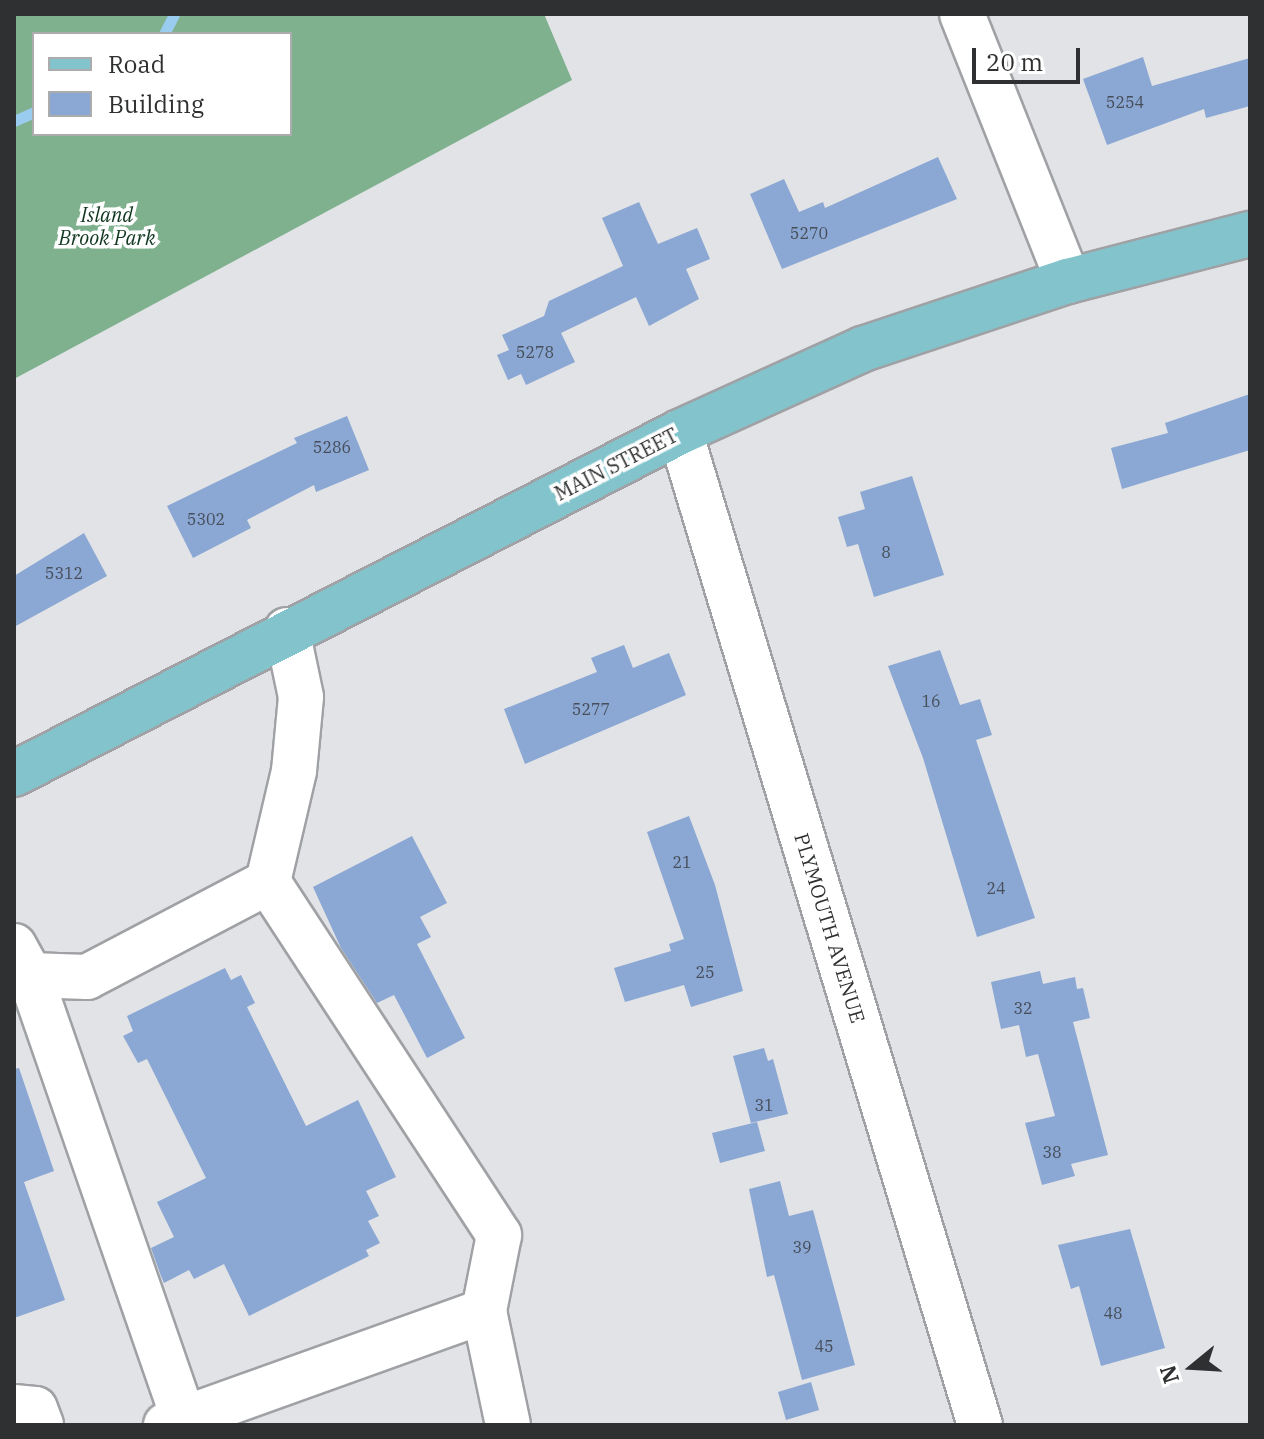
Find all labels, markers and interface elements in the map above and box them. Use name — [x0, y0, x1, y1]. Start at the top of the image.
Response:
legend — [32, 32, 292, 136]
scale bar — [976, 32, 1084, 82]
text: 20 m — [986, 46, 1043, 78]
text: Road — [108, 48, 165, 80]
text: Building — [108, 88, 204, 120]
house number: 5254 — [1106, 92, 1144, 112]
park label: Island Brook Park — [58, 202, 156, 249]
house number: 5270 — [790, 223, 828, 243]
house number: 5278 — [516, 342, 554, 362]
street label: MAIN STREET — [550, 423, 682, 505]
house number: 5286 — [313, 437, 351, 457]
house number: 5302 — [187, 509, 225, 529]
house number: 8 — [881, 542, 891, 562]
house number: 5312 — [45, 563, 83, 583]
house number: 16 — [921, 691, 941, 711]
house number: 5277 — [572, 699, 610, 719]
street label: PLYMOUTH AVENUE — [790, 830, 870, 1026]
house number: 21 — [672, 852, 692, 872]
house number: 24 — [986, 878, 1006, 898]
house number: 25 — [695, 962, 715, 982]
house number: 32 — [1013, 998, 1033, 1018]
house number: 31 — [754, 1095, 774, 1115]
house number: 38 — [1042, 1142, 1062, 1162]
house number: 39 — [792, 1237, 812, 1257]
house number: 48 — [1103, 1303, 1123, 1323]
north arrow — [1152, 1327, 1232, 1407]
house number: 45 — [814, 1336, 834, 1356]
text: N — [1152, 1362, 1185, 1387]

